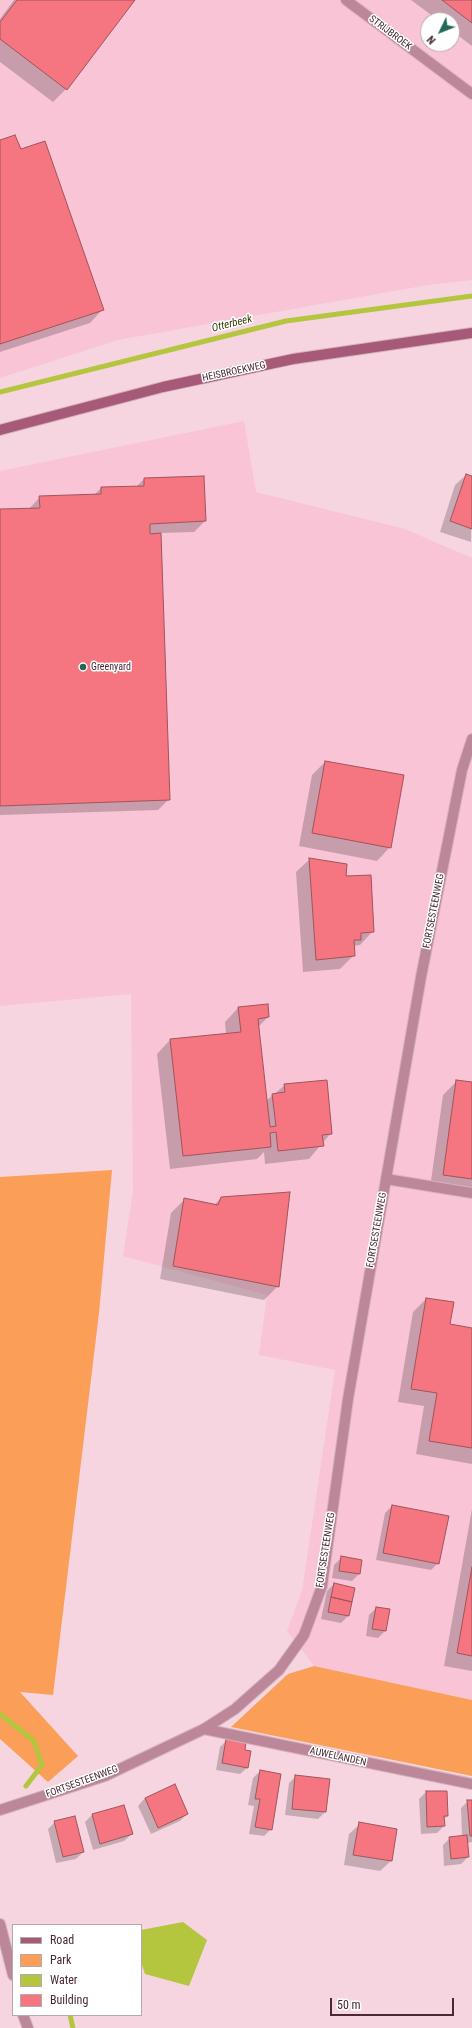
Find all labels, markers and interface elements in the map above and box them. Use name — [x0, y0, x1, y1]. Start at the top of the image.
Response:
north arrow — [420, 12, 460, 52]
street label: STRIJBROEK — [366, 13, 414, 53]
text: N — [425, 33, 439, 47]
water label: Otterbeek — [210, 313, 254, 335]
street label: HEISBROEKWEG — [201, 359, 267, 385]
place label: Greenyard — [91, 661, 131, 673]
marker: Greenyard — [78, 662, 88, 672]
street label: FORTSESTEENWEG — [421, 873, 447, 949]
street label: FORTSESTEENWEG — [364, 1192, 390, 1268]
street label: FORTSESTEENWEG — [314, 1512, 338, 1588]
street label: AUWELANDEN — [309, 1745, 367, 1769]
street label: FORTSESTEENWEG — [44, 1763, 120, 1801]
legend — [12, 1924, 142, 2016]
text: Road — [50, 1933, 74, 1947]
text: Park — [50, 1953, 71, 1967]
text: Water — [50, 1973, 78, 1987]
scale bar — [332, 1990, 456, 2016]
text: Building — [50, 1993, 88, 2007]
text: 50 m — [337, 1998, 361, 2012]

